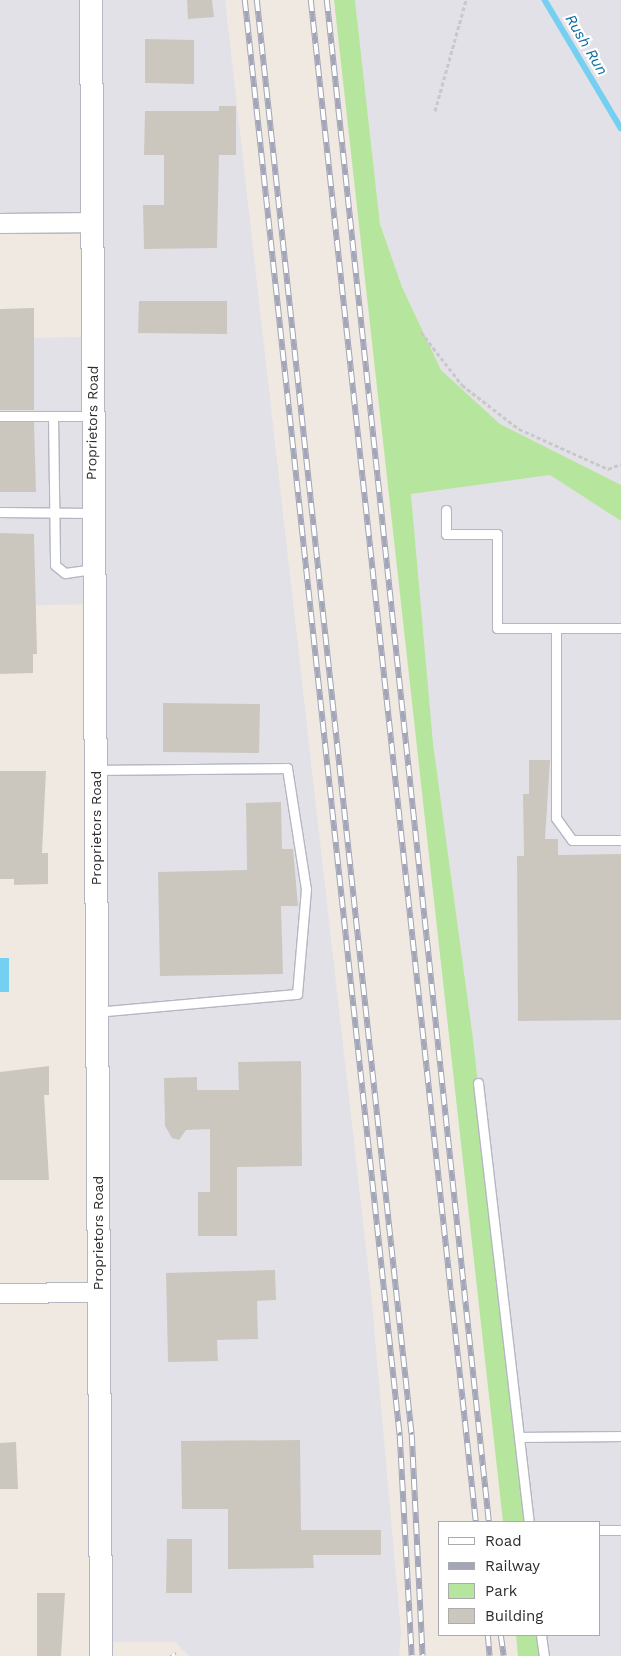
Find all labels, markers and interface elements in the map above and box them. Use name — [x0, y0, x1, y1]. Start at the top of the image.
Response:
water label: Rush Run — [561, 11, 611, 79]
street label: Proprietors Road — [83, 366, 101, 480]
street label: Proprietors Road — [88, 771, 104, 885]
street label: Proprietors Road — [90, 1176, 106, 1290]
legend — [438, 1521, 601, 1636]
text: Road — [485, 1532, 522, 1550]
text: Railway — [485, 1557, 540, 1575]
text: Park — [485, 1582, 517, 1600]
text: Building — [485, 1607, 543, 1625]

